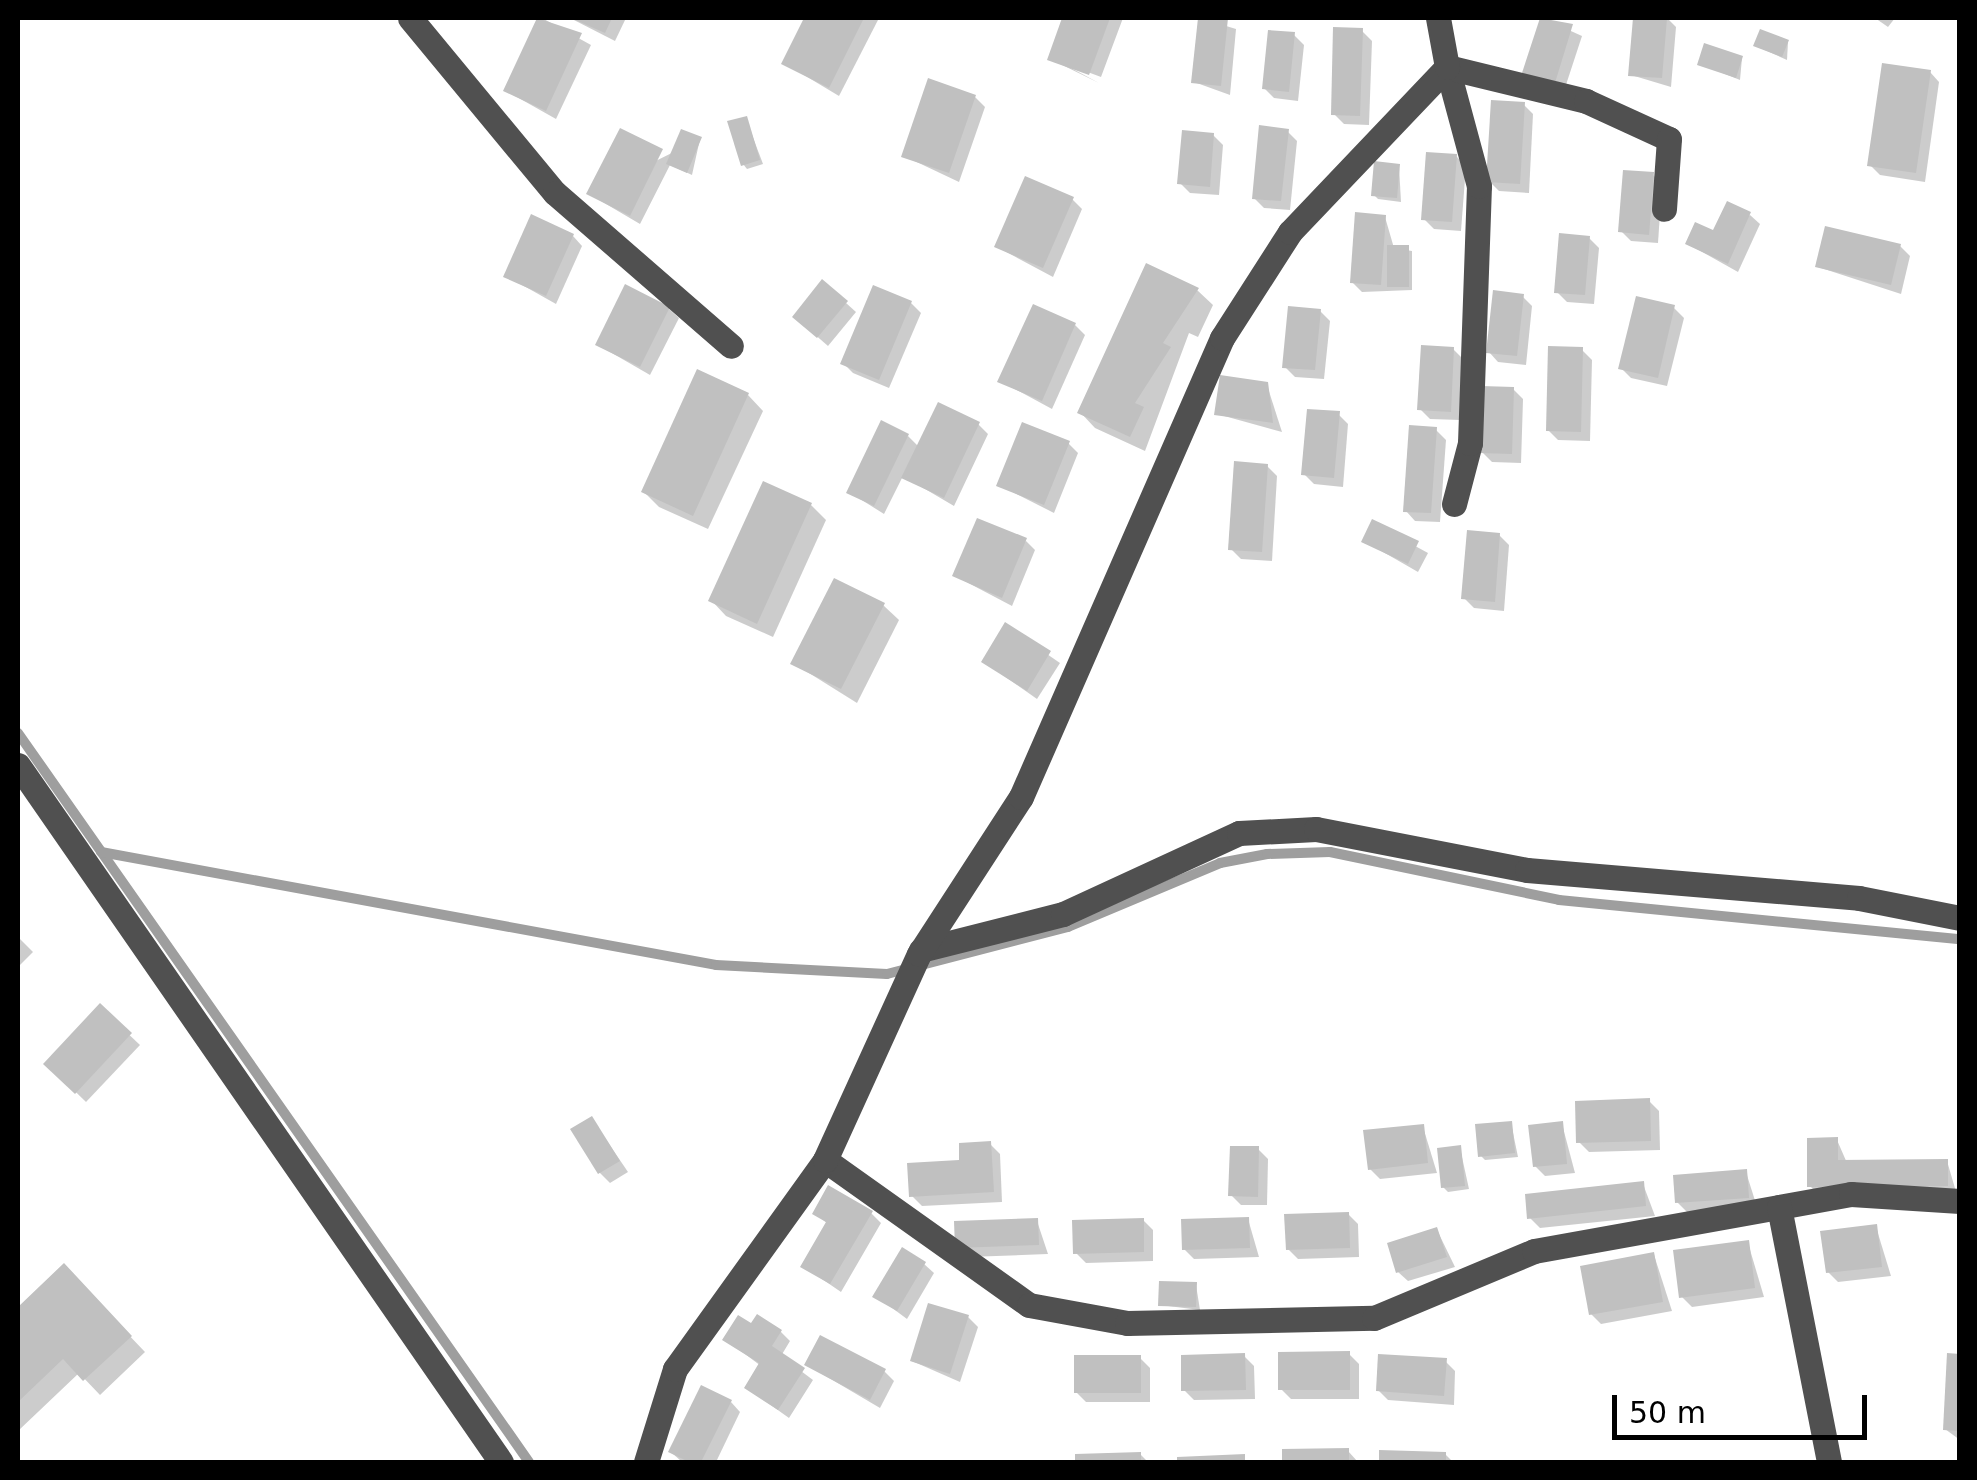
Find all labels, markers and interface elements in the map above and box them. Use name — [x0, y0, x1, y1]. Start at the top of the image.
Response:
scale bar — [1617, 1375, 1872, 1437]
text: 50 m — [1629, 1395, 1706, 1430]

